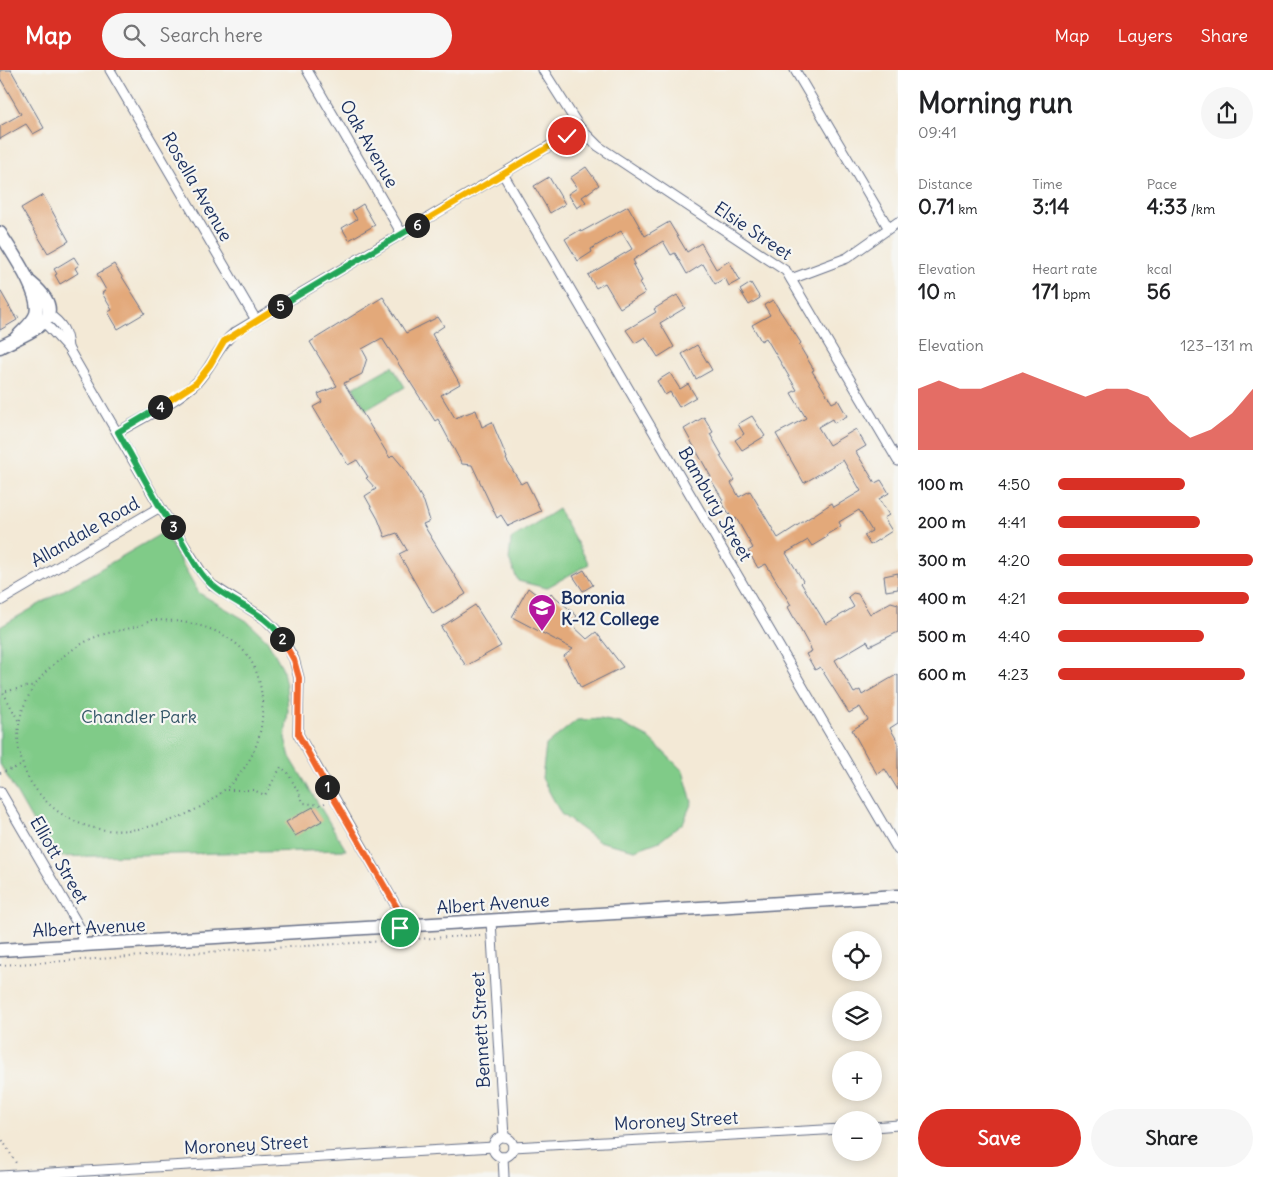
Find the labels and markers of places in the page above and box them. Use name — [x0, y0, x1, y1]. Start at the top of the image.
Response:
pin — [546, 115, 588, 157]
pin: 6 — [404, 212, 430, 238]
pin: 5 — [268, 294, 292, 318]
pin: 4 — [148, 394, 172, 420]
pin: 3 — [160, 514, 186, 540]
place label: Boronia K-12 College — [561, 586, 659, 630]
school or university icon: Boronia K-12 College — [527, 593, 557, 632]
pin: 2 — [270, 626, 294, 652]
pin: 1 — [314, 774, 340, 800]
pin — [379, 907, 421, 949]

